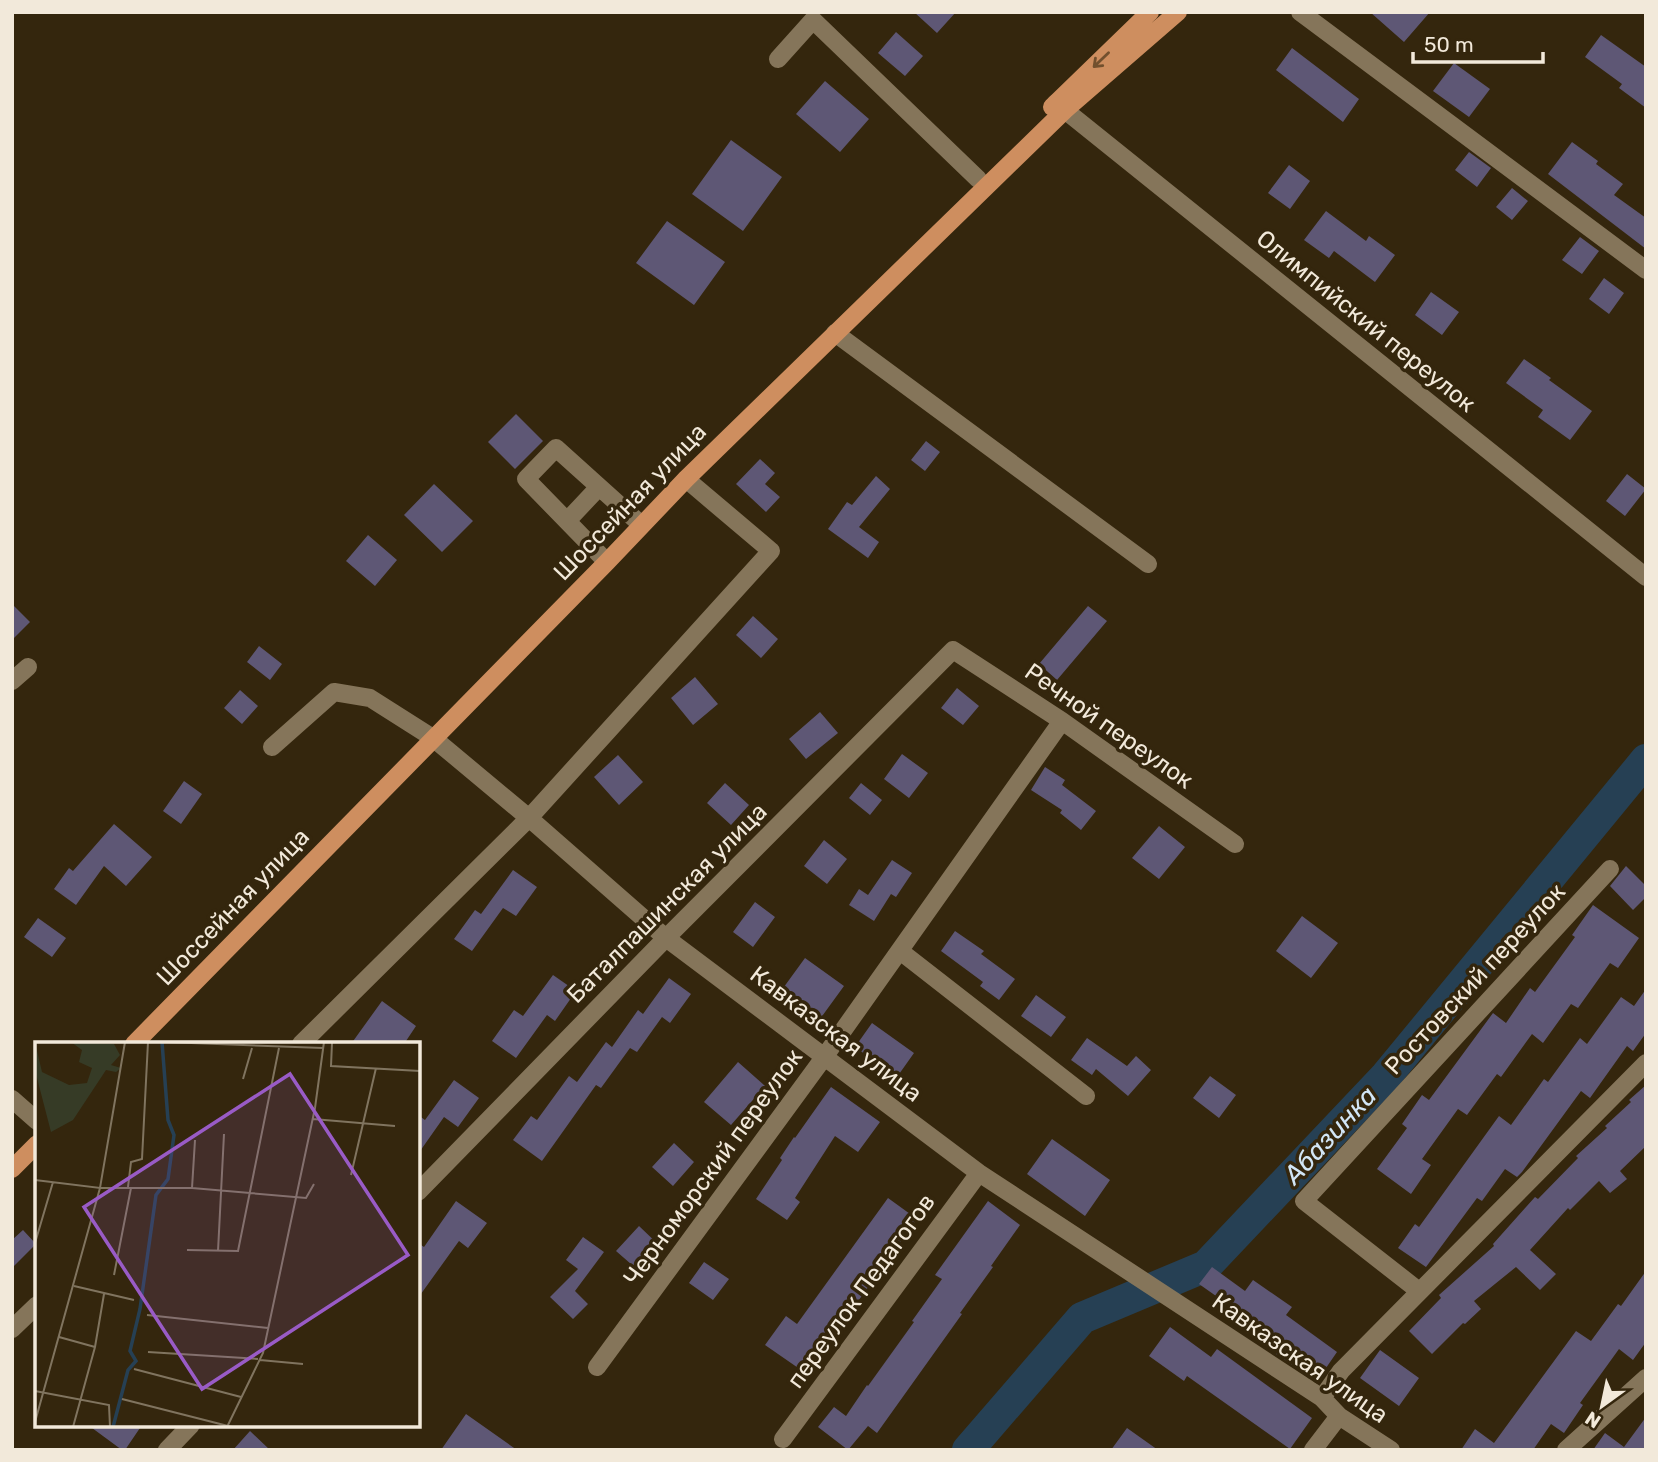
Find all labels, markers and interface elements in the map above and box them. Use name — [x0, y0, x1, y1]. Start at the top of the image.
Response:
scale bar — [1413, 21, 1542, 65]
text: 50 m — [1424, 32, 1474, 57]
one-way arrow — [1093, 51, 1110, 68]
street label: Олимпийский переулок — [1251, 224, 1481, 418]
street label: Шоссейная улица — [548, 418, 712, 586]
street label: Речной переулок — [1020, 658, 1199, 795]
street label: Баталпашинская улица — [561, 797, 773, 1009]
street label: Шоссейная улица — [151, 823, 315, 991]
street label: Ростовский переулок — [1379, 878, 1571, 1080]
street label: Кавказская улица — [745, 960, 927, 1108]
inset map — [35, 1042, 420, 1427]
street label: Черноморский переулок — [618, 1043, 808, 1291]
water label: Абазинка — [1276, 1080, 1383, 1192]
street label: переулок Педагогов — [781, 1188, 941, 1394]
street label: Кавказская улица — [1207, 1287, 1393, 1429]
north arrow — [1567, 1371, 1637, 1441]
text: N — [1581, 1406, 1605, 1433]

